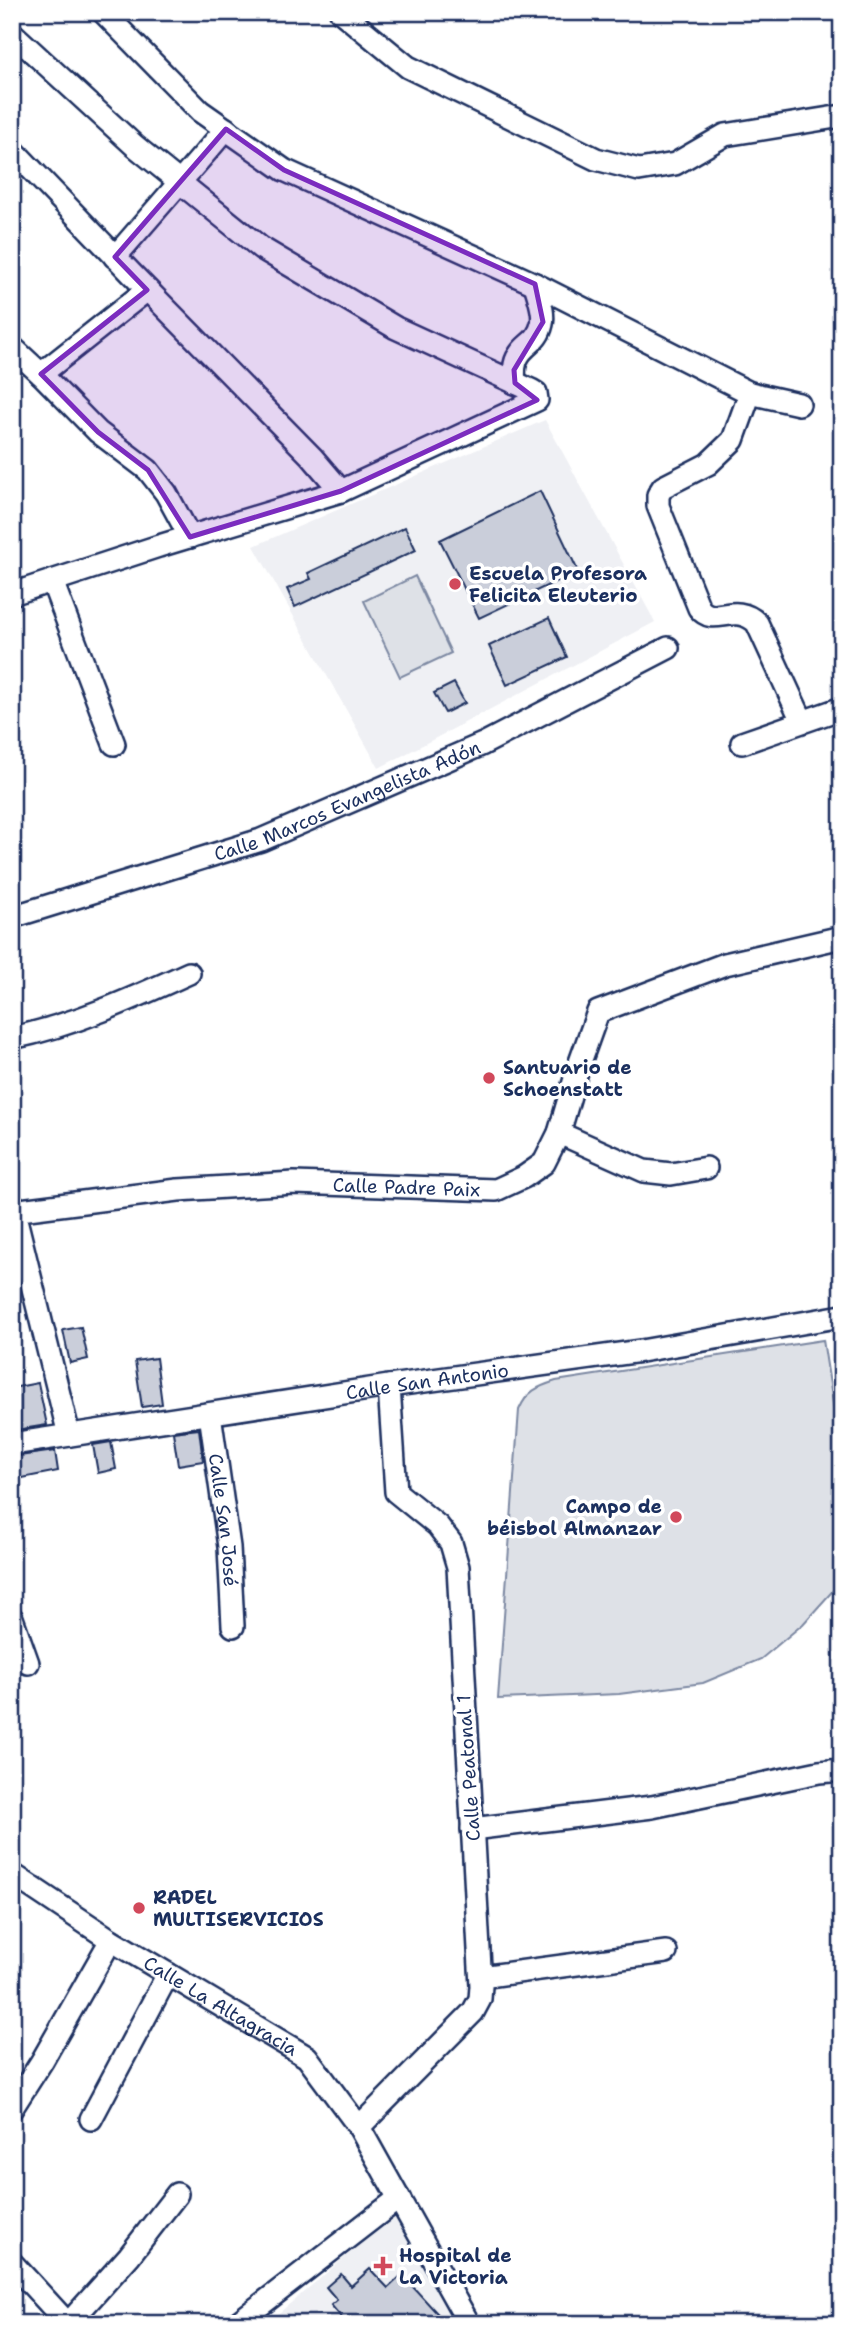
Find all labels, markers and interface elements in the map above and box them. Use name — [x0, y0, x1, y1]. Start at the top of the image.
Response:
place label: Escuela Profesora Felicita Eleuterio — [469, 561, 647, 608]
marker: Escuela Profesora Felicita Eleuterio — [447, 576, 463, 592]
street label: Calle Marcos Evangelista Adón — [211, 735, 484, 867]
place label: Santuario de Schoenstatt — [503, 1055, 632, 1102]
marker: Santuario de Schoenstatt — [481, 1070, 497, 1086]
street label: Calle Padre Paix — [332, 1172, 481, 1202]
street label: Calle San Antonio — [344, 1358, 510, 1405]
street label: Calle San José — [203, 1452, 243, 1587]
place label: Campo de béisbol Almanzar — [487, 1494, 662, 1541]
marker: Campo de béisbol Almanzar — [668, 1509, 684, 1525]
street label: Calle Peatonal 1 — [451, 1694, 486, 1842]
place label: RADEL MULTISERVICIOS — [153, 1885, 324, 1932]
marker: RADEL MULTISERVICIOS — [131, 1900, 147, 1916]
street label: Calle La Altagracia — [139, 1950, 303, 2062]
place label: Hospital de La Victoria — [399, 2243, 512, 2290]
marker: Hospital de La Victoria — [373, 2256, 393, 2276]

